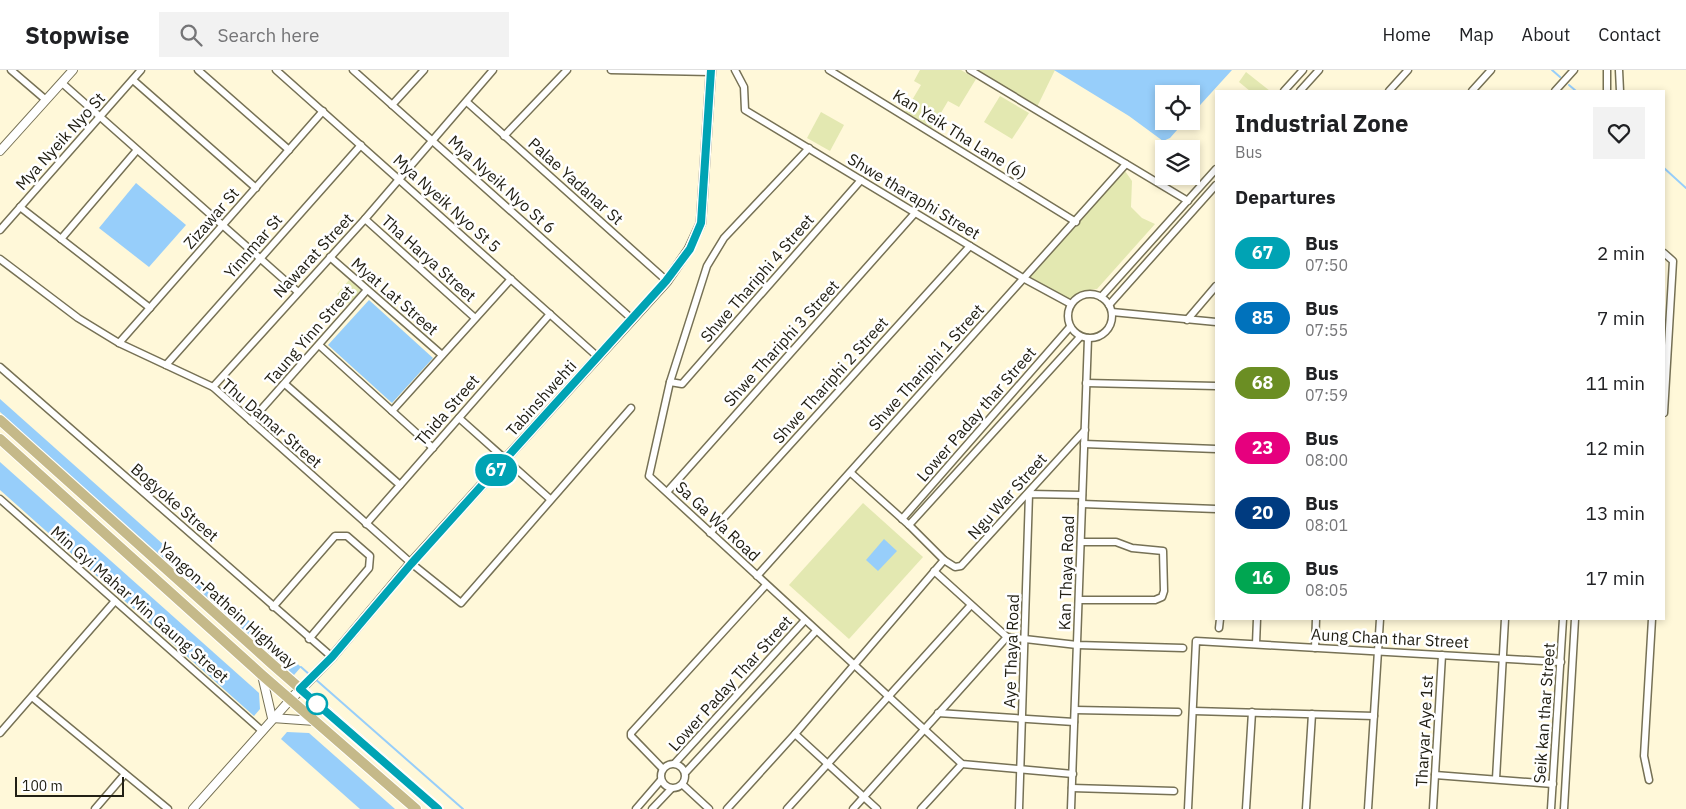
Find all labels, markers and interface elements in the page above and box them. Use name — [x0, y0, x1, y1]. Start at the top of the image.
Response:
search box — [159, 12, 509, 57]
text: Stopwise — [25, 19, 129, 51]
icon: search — [177, 21, 205, 49]
text: Search here — [217, 23, 319, 47]
text: Home — [1383, 23, 1431, 46]
text: Map — [1459, 23, 1494, 46]
text: About — [1522, 23, 1570, 46]
text: Contact — [1598, 23, 1661, 46]
street label: Kan Yeik Tha Lane (6) — [889, 85, 1031, 183]
map controls — [1155, 85, 1200, 185]
button: locate — [1155, 85, 1200, 130]
street label: Mya Nyeik Nyo St — [11, 88, 109, 194]
text: Industrial Zone — [1235, 107, 1409, 139]
button: heart — [1593, 107, 1645, 159]
street label: Mya Nyeik Nyo St 6 — [444, 131, 560, 237]
street label: Palae Yadanar St — [524, 133, 628, 229]
button: layers — [1155, 140, 1200, 185]
text: Bus — [1235, 142, 1262, 162]
street label: Shwe tharaphi Street — [844, 149, 984, 243]
street label: Mya Nyeik Nyo St 5 — [389, 150, 505, 256]
street label: Zizawar St — [179, 183, 243, 253]
text: Departures — [1235, 185, 1335, 209]
street label: Nawarat Street — [269, 209, 357, 301]
street label: Yinnmar St — [220, 210, 286, 282]
street label: Tha Harya Street — [378, 210, 480, 306]
street label: Shwe Thariphi 4 Street — [696, 210, 818, 346]
text: Bus — [1305, 231, 1339, 255]
text: 67 — [1252, 241, 1273, 264]
text: 2 min — [1597, 241, 1645, 265]
street label: Myat Lat Street — [347, 253, 443, 339]
text: 07:50 — [1305, 255, 1348, 275]
street label: Shwe Thariphi 3 Street — [719, 276, 843, 410]
street label: Taung Yinn Street — [260, 281, 358, 389]
text: Bus — [1305, 296, 1339, 320]
street label: Shwe Thariphi 1 Street — [864, 300, 988, 434]
text: 85 — [1252, 306, 1273, 329]
text: 7 min — [1597, 306, 1645, 330]
street label: Shwe Thariphi 2 Street — [768, 313, 892, 447]
text: 07:55 — [1305, 320, 1348, 340]
street label: Lower Paday thar Street — [912, 343, 1040, 485]
street label: Tabinshwehti — [502, 356, 580, 440]
text: Bus — [1305, 361, 1339, 385]
street label: Thida Street — [411, 370, 483, 450]
text: 68 — [1252, 371, 1273, 394]
text: 11 min — [1586, 371, 1645, 395]
street label: Thu Damar Street — [218, 374, 326, 472]
text: 07:59 — [1305, 385, 1348, 405]
text: Bus — [1305, 426, 1339, 450]
text: 23 — [1252, 436, 1273, 459]
text: 12 min — [1586, 436, 1645, 460]
street label: Ngu War Street — [963, 449, 1051, 543]
text: 08:00 — [1305, 450, 1348, 470]
line badge: 67 — [474, 454, 518, 486]
text: 67 — [485, 458, 507, 481]
street label: Bogyoke Street — [127, 459, 223, 545]
street label: Sa Ga Wa Road — [672, 477, 764, 565]
text: Bus — [1305, 491, 1339, 515]
text: 20 — [1252, 501, 1273, 524]
text: 13 min — [1586, 501, 1645, 525]
street label: Kan Thaya Road — [1054, 515, 1078, 631]
text: 08:01 — [1305, 515, 1348, 535]
street label: Min Gyi Mahar Min Gaung Street — [47, 521, 233, 687]
street label: Yangon-Pathein Highway — [155, 538, 301, 672]
text: Bus — [1305, 556, 1339, 580]
text: 16 — [1252, 566, 1273, 589]
text: 17 min — [1586, 566, 1645, 590]
text: 08:05 — [1305, 580, 1348, 600]
street label: Aye Thaya Road — [999, 594, 1023, 708]
street label: Lower Paday Thar Street — [664, 611, 796, 755]
street label: Aung Chan thar Street — [1311, 624, 1469, 652]
street label: Seik kan thar Street — [1529, 642, 1559, 784]
street label: Tharyar Aye 1st — [1411, 674, 1437, 788]
unlabelled marker — [306, 693, 328, 715]
scale bar — [15, 774, 124, 797]
text: 100 m — [22, 777, 63, 795]

